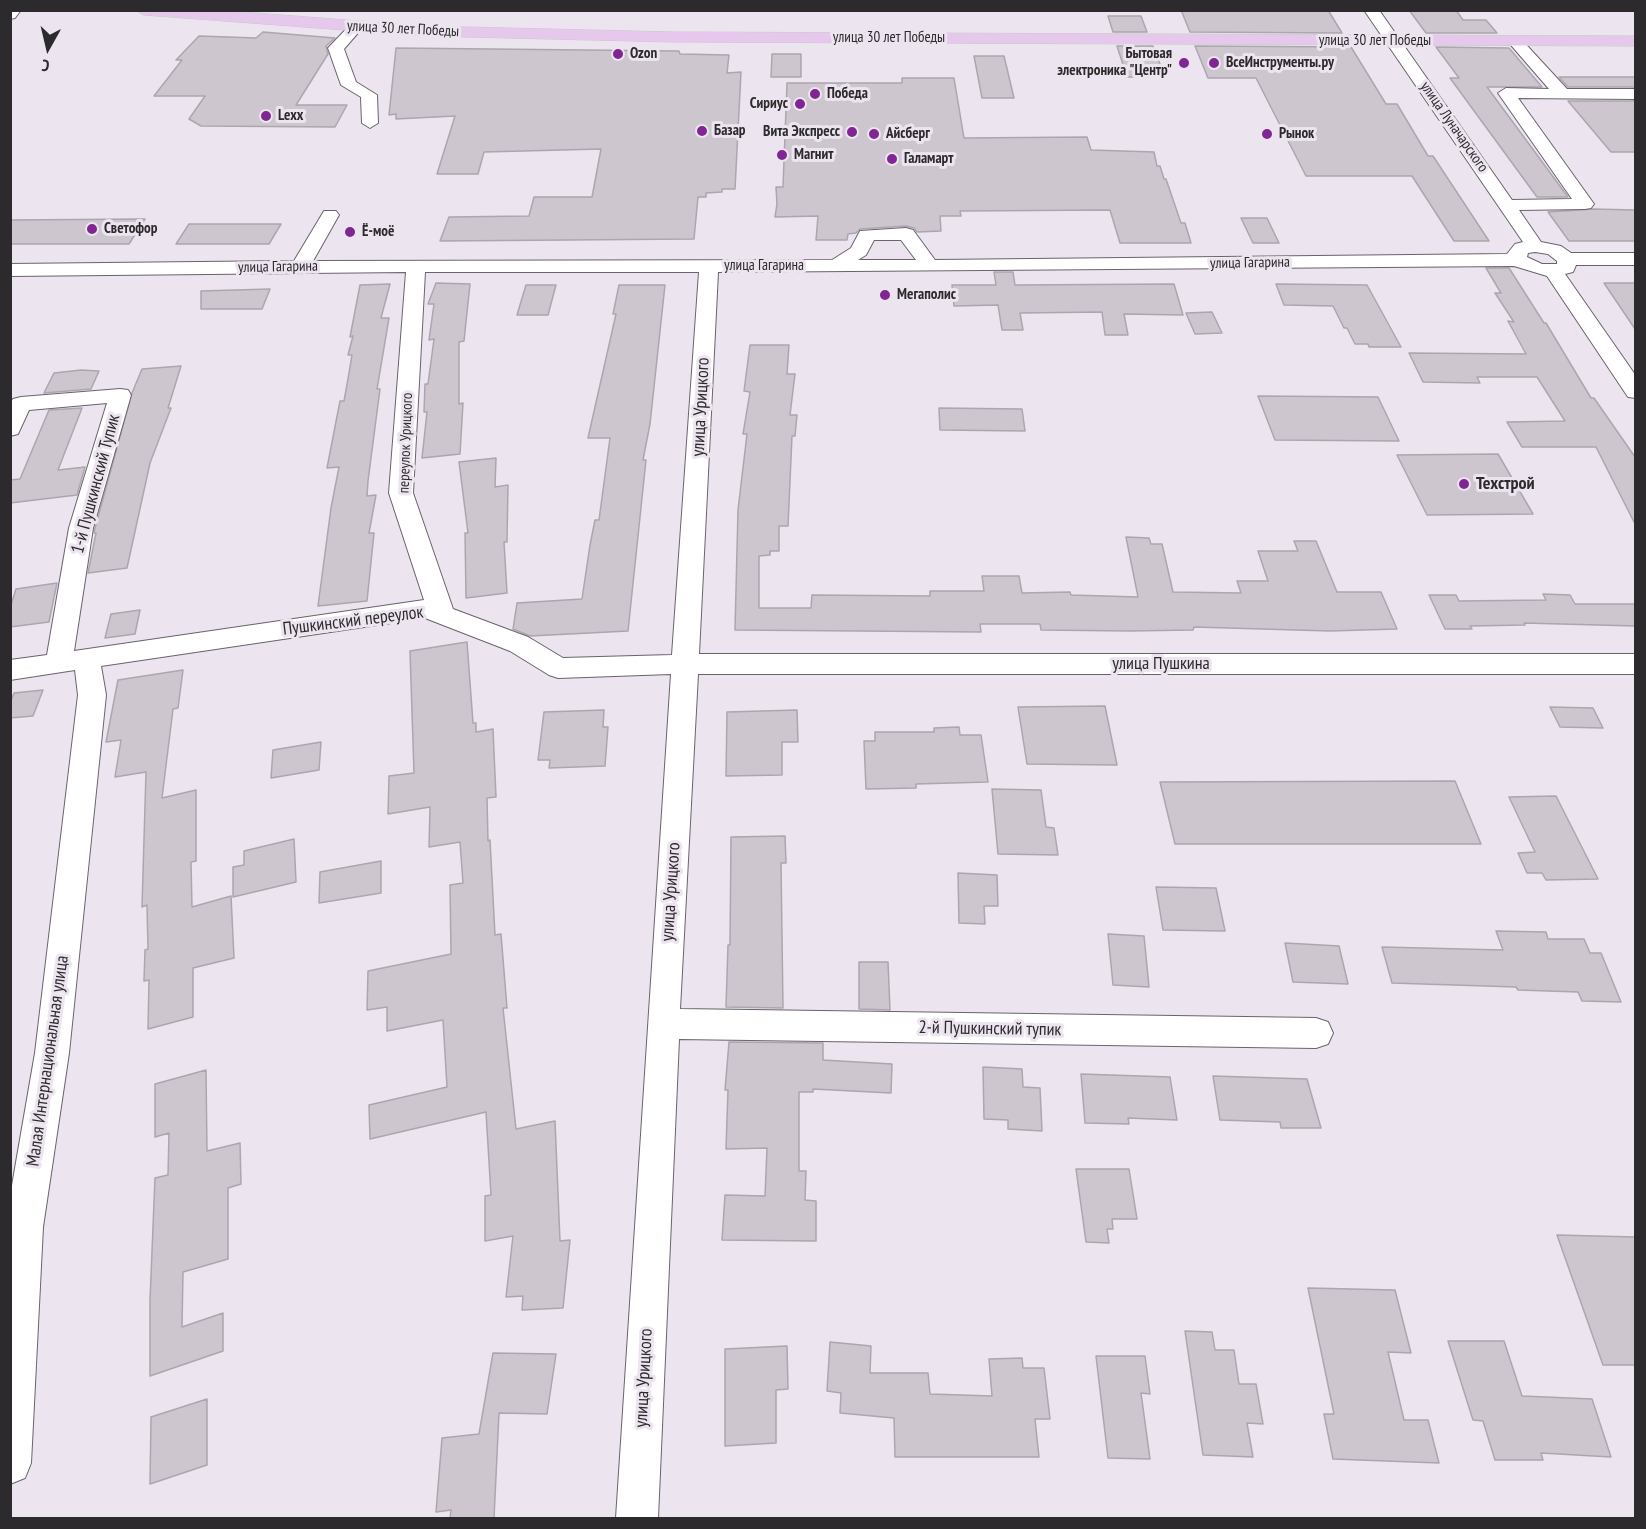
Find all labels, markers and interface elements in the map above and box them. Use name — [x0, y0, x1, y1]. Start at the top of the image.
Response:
street label: улица 30 лет Победы — [346, 17, 460, 41]
north arrow — [18, 18, 78, 78]
street label: улица 30 лет Победы — [833, 29, 945, 47]
street label: улица 30 лет Победы — [1319, 32, 1431, 50]
place label: Ozon — [630, 45, 657, 63]
place label: Бытовая электроника "Центр" — [1057, 45, 1172, 80]
marker: Ozon — [611, 47, 625, 61]
place label: ВсеИнструменты.ру — [1226, 54, 1334, 72]
text: С — [40, 55, 51, 76]
marker: Бытовая электроника "Центр" — [1177, 56, 1191, 70]
marker: ВсеИнструменты.ру — [1207, 56, 1221, 70]
street label: улица Луначарского — [1416, 78, 1492, 176]
place label: Победа — [827, 85, 868, 103]
marker: Победа — [808, 87, 822, 101]
place label: Сириус — [750, 95, 788, 113]
marker: Сириус — [793, 97, 807, 111]
place label: Lexx — [278, 107, 303, 125]
marker: Lexx — [259, 109, 273, 123]
place label: Базар — [714, 122, 746, 140]
place label: Вита Экспресс — [763, 123, 840, 141]
marker: Базар — [695, 124, 709, 138]
marker: Вита Экспресс — [845, 125, 859, 139]
place label: Айсберг — [886, 125, 930, 143]
place label: Рынок — [1279, 125, 1314, 143]
marker: Айсберг — [867, 127, 881, 141]
marker: Рынок — [1260, 127, 1274, 141]
place label: Магнит — [794, 146, 833, 164]
marker: Магнит — [775, 148, 789, 162]
place label: Галамарт — [904, 150, 953, 168]
marker: Галамарт — [885, 152, 899, 166]
place label: Светофор — [104, 220, 157, 238]
marker: Светофор — [85, 222, 99, 236]
place label: Ё-моё — [362, 223, 394, 241]
marker: Ё-моё — [343, 225, 357, 239]
street label: улица Гагарина — [1210, 253, 1290, 273]
street label: улица Гагарина — [238, 257, 318, 277]
street label: улица Гагарина — [724, 257, 804, 275]
place label: Мегаполис — [897, 286, 956, 304]
marker: Мегаполис — [878, 288, 892, 302]
street label: улица Урицкого — [688, 357, 714, 457]
street label: переулок Урицкого — [395, 392, 417, 494]
street label: 1-й Пушкинский Тупик — [67, 412, 125, 556]
place label: Техстрой — [1476, 473, 1535, 495]
marker: Техстрой — [1457, 477, 1471, 491]
street label: Пушкинский переулок — [282, 602, 424, 640]
street label: улица Пушкина — [1112, 653, 1210, 675]
street label: улица Урицкого — [657, 842, 685, 942]
street label: Малая Интернациональная улица — [22, 954, 74, 1168]
street label: 2-й Пушкинский тупик — [918, 1017, 1062, 1041]
street label: улица Урицкого — [631, 1328, 657, 1428]

